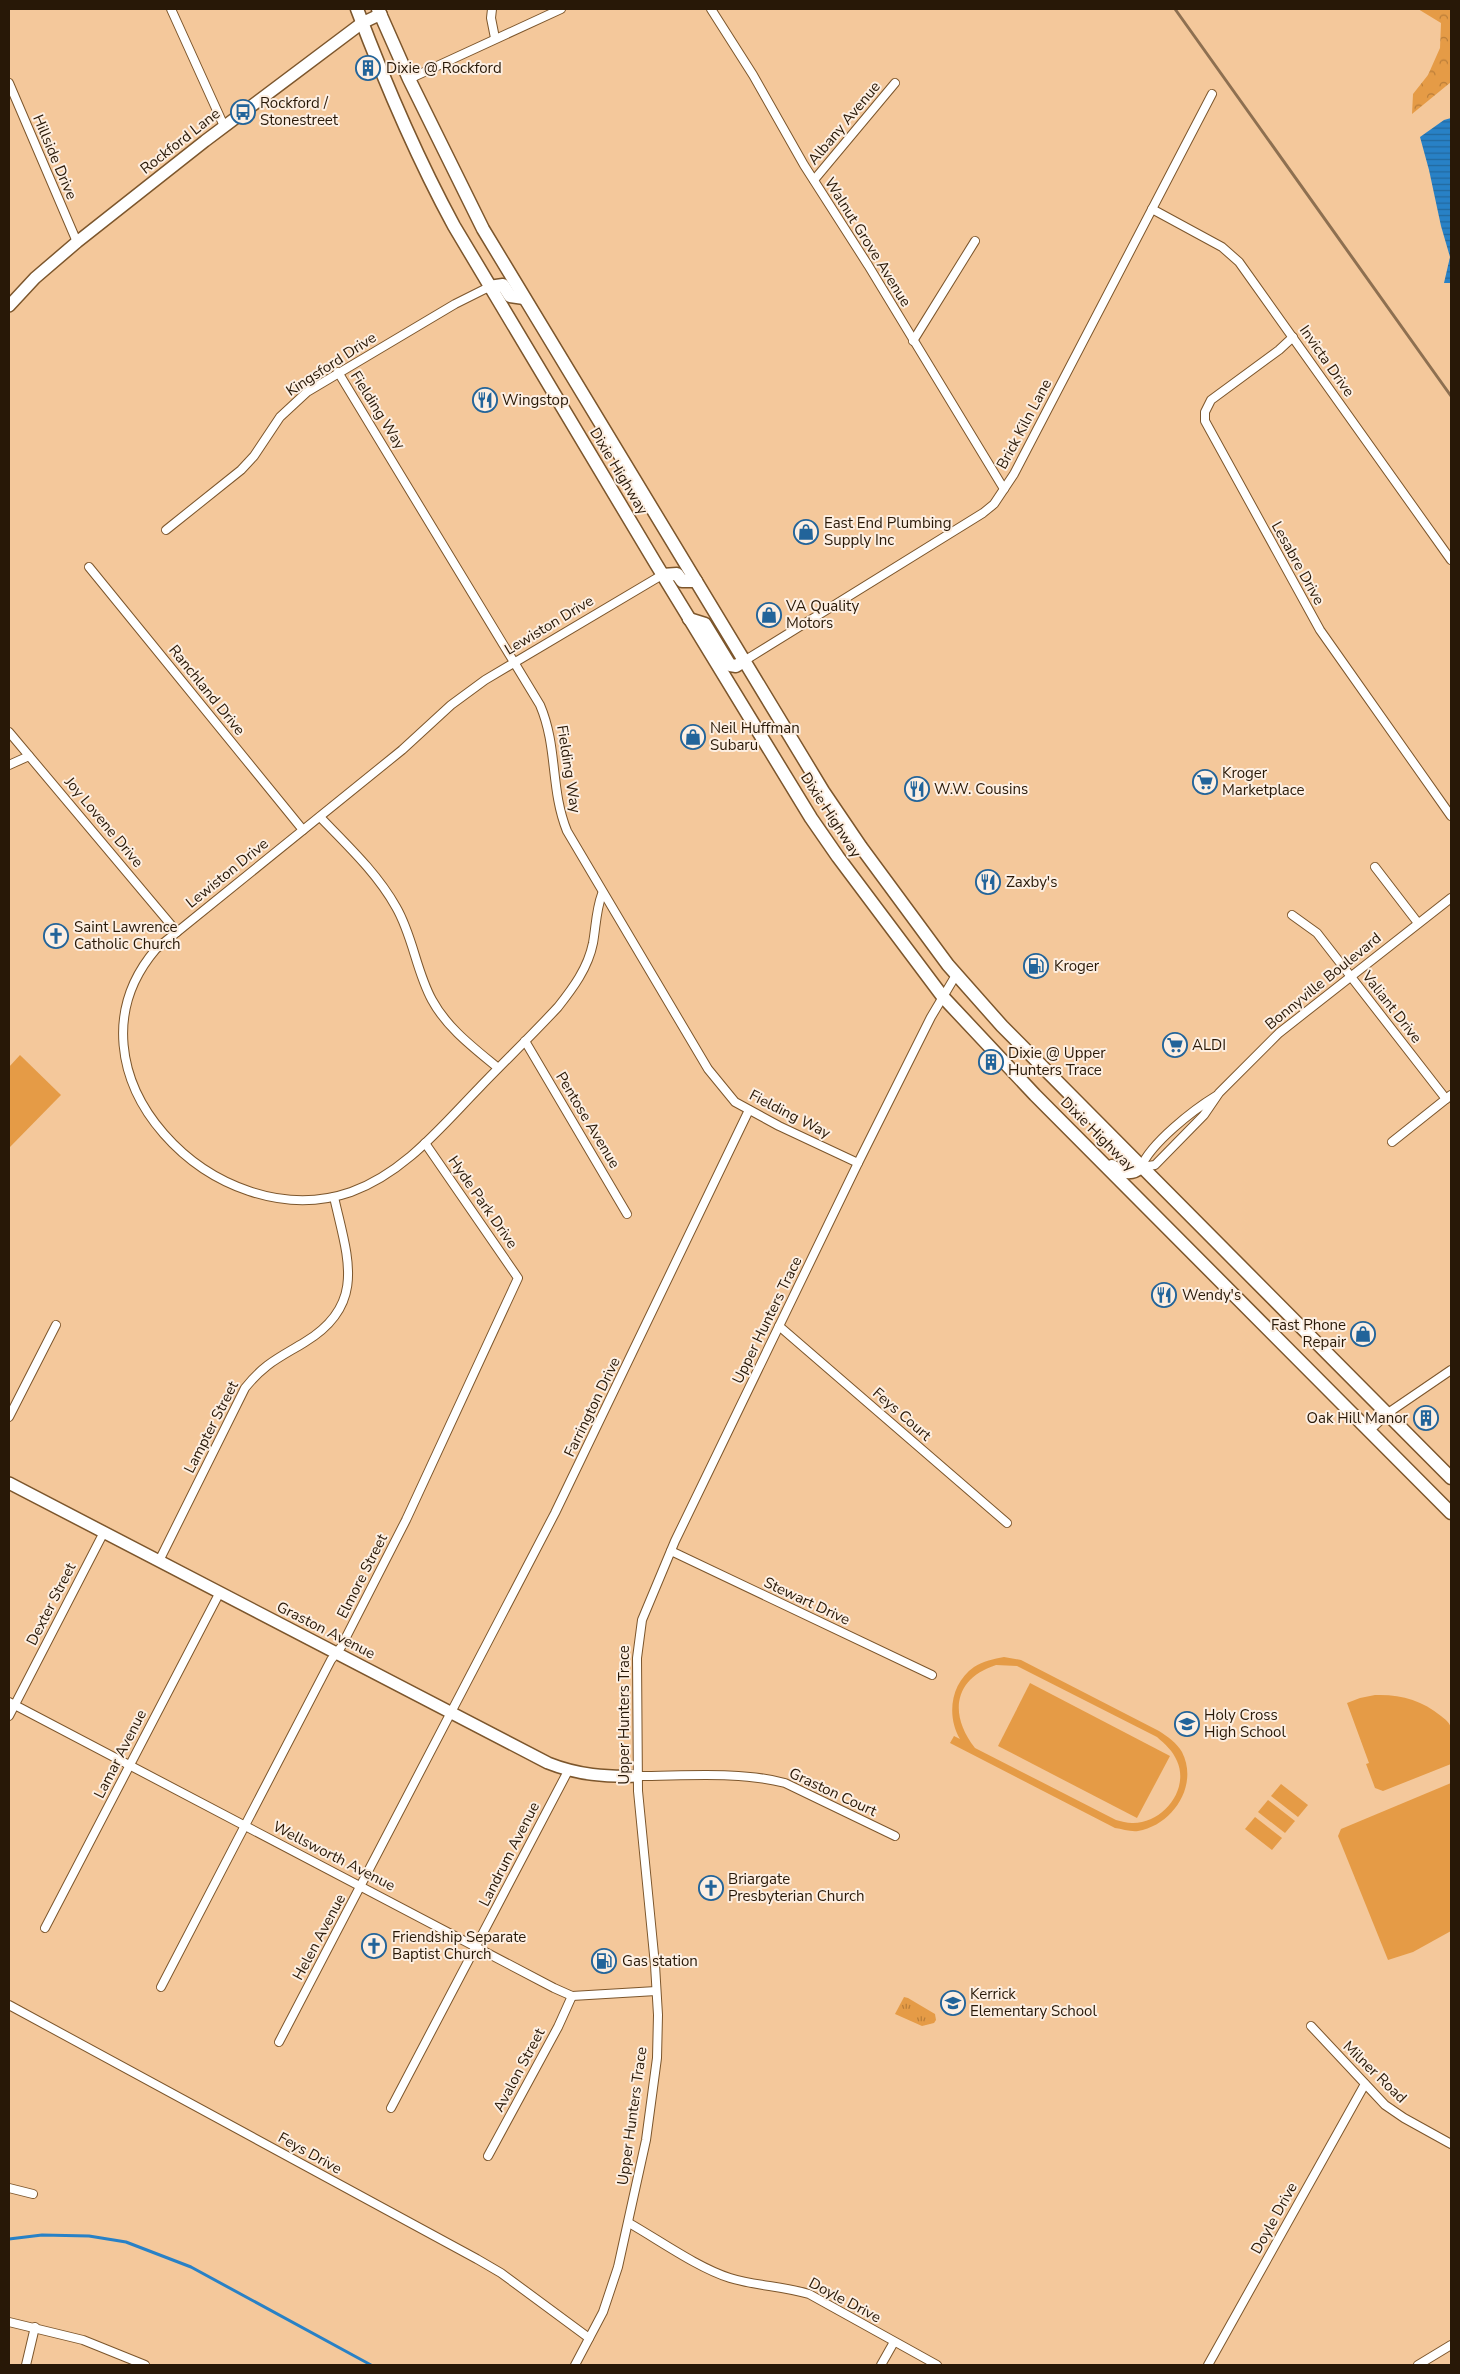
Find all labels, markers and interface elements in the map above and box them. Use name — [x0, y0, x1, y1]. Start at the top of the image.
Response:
building icon: Dixie @ Rockford — [355, 55, 381, 81]
place label: Dixie @ Rockford — [386, 58, 502, 78]
street label: Albany Avenue — [803, 77, 885, 169]
place label: Rockford / Stonestreet — [260, 93, 339, 130]
bus stop icon: Rockford / Stonestreet — [230, 99, 256, 125]
street label: Rockford Lane — [136, 103, 224, 179]
street label: Hillside Drive — [28, 111, 82, 203]
street label: Walnut Grove Avenue — [820, 174, 916, 310]
street label: Invicta Drive — [1295, 321, 1359, 401]
street label: Kingsford Drive — [282, 327, 380, 401]
street label: Fielding Way — [346, 367, 410, 453]
street label: Brick Kiln Lane — [992, 375, 1056, 473]
restaurant icon: Wingstop — [472, 387, 498, 413]
place label: Wingstop — [502, 390, 569, 410]
street label: Dixie Highway — [585, 424, 653, 518]
place label: East End Plumbing Supply Inc — [824, 513, 951, 550]
street label: Lesabre Drive — [1267, 518, 1329, 608]
shop icon: East End Plumbing Supply Inc — [793, 519, 819, 545]
street label: Lewiston Drive — [501, 590, 597, 659]
place label: VA Quality Motors — [785, 596, 859, 633]
shop icon: VA Quality Motors — [756, 602, 782, 628]
street label: Ranchland Drive — [164, 641, 250, 739]
place label: Neil Huffman Subaru — [710, 718, 800, 755]
street label: Fielding Way — [552, 724, 586, 815]
shop icon: Neil Huffman Subaru — [680, 724, 706, 750]
place label: Kroger Marketplace — [1222, 763, 1305, 800]
street label: Dixie Highway — [796, 768, 866, 862]
supermarket icon: Kroger Marketplace — [1192, 769, 1218, 795]
street label: Joy Lovene Drive — [60, 772, 148, 872]
restaurant icon: W.W. Cousins — [904, 776, 930, 802]
place label: W.W. Cousins — [934, 779, 1028, 799]
street label: Lewiston Drive — [182, 834, 272, 912]
restaurant icon: Zaxby's — [975, 869, 1001, 895]
place label: Zaxby's — [1006, 872, 1057, 892]
place label: Saint Lawrence Catholic Church — [74, 917, 180, 954]
church icon: Saint Lawrence Catholic Church — [43, 923, 69, 949]
street label: Bonnyville Boulevard — [1261, 928, 1385, 1034]
fuel station icon: Kroger — [1023, 953, 1049, 979]
place label: Kroger — [1054, 956, 1100, 976]
street label: Valiant Drive — [1357, 966, 1427, 1047]
supermarket icon: ALDI — [1162, 1032, 1188, 1058]
place label: ALDI — [1192, 1035, 1226, 1055]
place label: Dixie @ Upper Hunters Trace — [1008, 1043, 1106, 1080]
building icon: Dixie @ Upper Hunters Trace — [978, 1049, 1004, 1075]
street label: Pentose Avenue — [551, 1068, 625, 1172]
street label: Fielding Way — [746, 1085, 834, 1143]
street label: Dixie Highway — [1056, 1092, 1140, 1176]
street label: Hyde Park Drive — [444, 1152, 522, 1252]
street label: Upper Hunters Trace — [727, 1253, 807, 1387]
restaurant icon: Wendy's — [1151, 1282, 1177, 1308]
place label: Wendy's — [1182, 1285, 1241, 1305]
place label: Fast Phone Repair — [1271, 1315, 1347, 1352]
shop icon: Fast Phone Repair — [1350, 1321, 1376, 1347]
street label: Farrington Drive — [559, 1354, 625, 1460]
street label: Lampter Street — [179, 1377, 243, 1477]
street label: Feys Court — [868, 1383, 936, 1446]
building icon: Oak Hill Manor — [1413, 1405, 1439, 1431]
place label: Oak Hill Manor — [1307, 1408, 1409, 1428]
street label: Elmore Street — [332, 1530, 392, 1622]
street label: Dexter Street — [22, 1559, 81, 1649]
street label: Stewart Drive — [761, 1572, 853, 1630]
street label: Graston Avenue — [273, 1597, 379, 1663]
street label: Upper Hunters Trace — [614, 1645, 634, 1785]
place label: Holy Cross High School — [1204, 1705, 1286, 1742]
street label: Lamar Avenue — [89, 1706, 151, 1802]
school or university icon: Holy Cross High School — [1174, 1711, 1200, 1737]
street label: Graston Court — [786, 1763, 881, 1821]
street label: Landrum Avenue — [474, 1798, 544, 1910]
street label: Wellsworth Avenue — [269, 1816, 399, 1896]
place label: Briargate Presbyterian Church — [728, 1869, 864, 1906]
church icon: Briargate Presbyterian Church — [698, 1875, 724, 1901]
street label: Helen Avenue — [288, 1890, 350, 1984]
place label: Friendship Separate Baptist Church — [392, 1927, 526, 1964]
church icon: Friendship Separate Baptist Church — [361, 1933, 387, 1959]
fuel station icon: Gas station — [591, 1948, 617, 1974]
place label: Gas station — [622, 1951, 698, 1971]
place label: Kerrick Elementary School — [970, 1984, 1097, 2021]
school or university icon: Kerrick Elementary School — [940, 1990, 966, 2016]
street label: Avalon Street — [489, 2024, 550, 2115]
street label: Milner Road — [1339, 2037, 1411, 2107]
street label: Upper Hunters Trace — [612, 2046, 652, 2186]
street label: Feys Drive — [275, 2127, 345, 2179]
street label: Doyle Drive — [1246, 2179, 1302, 2257]
street label: Doyle Drive — [805, 2273, 885, 2327]

